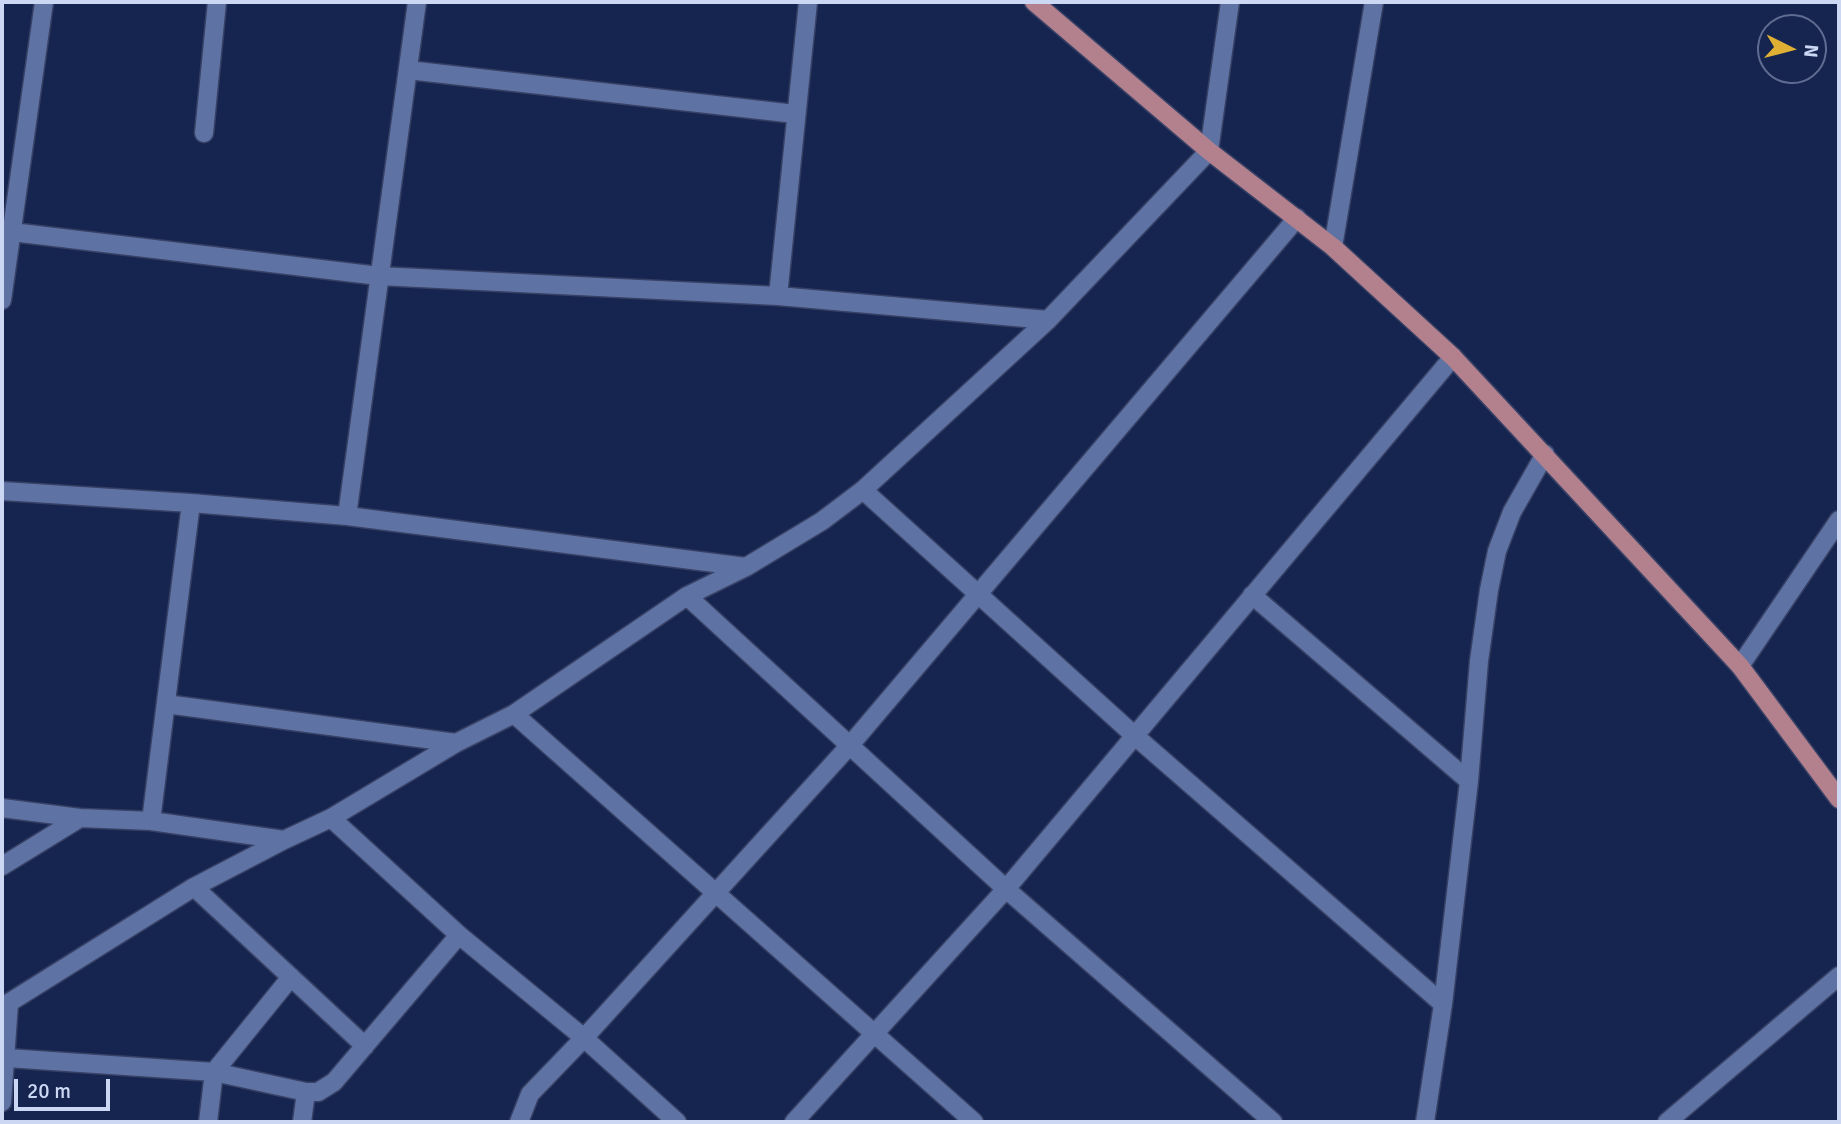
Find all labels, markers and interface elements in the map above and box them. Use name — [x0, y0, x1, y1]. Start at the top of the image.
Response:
north arrow — [1757, 14, 1827, 84]
text: N — [1798, 43, 1824, 59]
scale bar — [18, 1064, 114, 1108]
text: 20 m — [27, 1078, 71, 1104]

